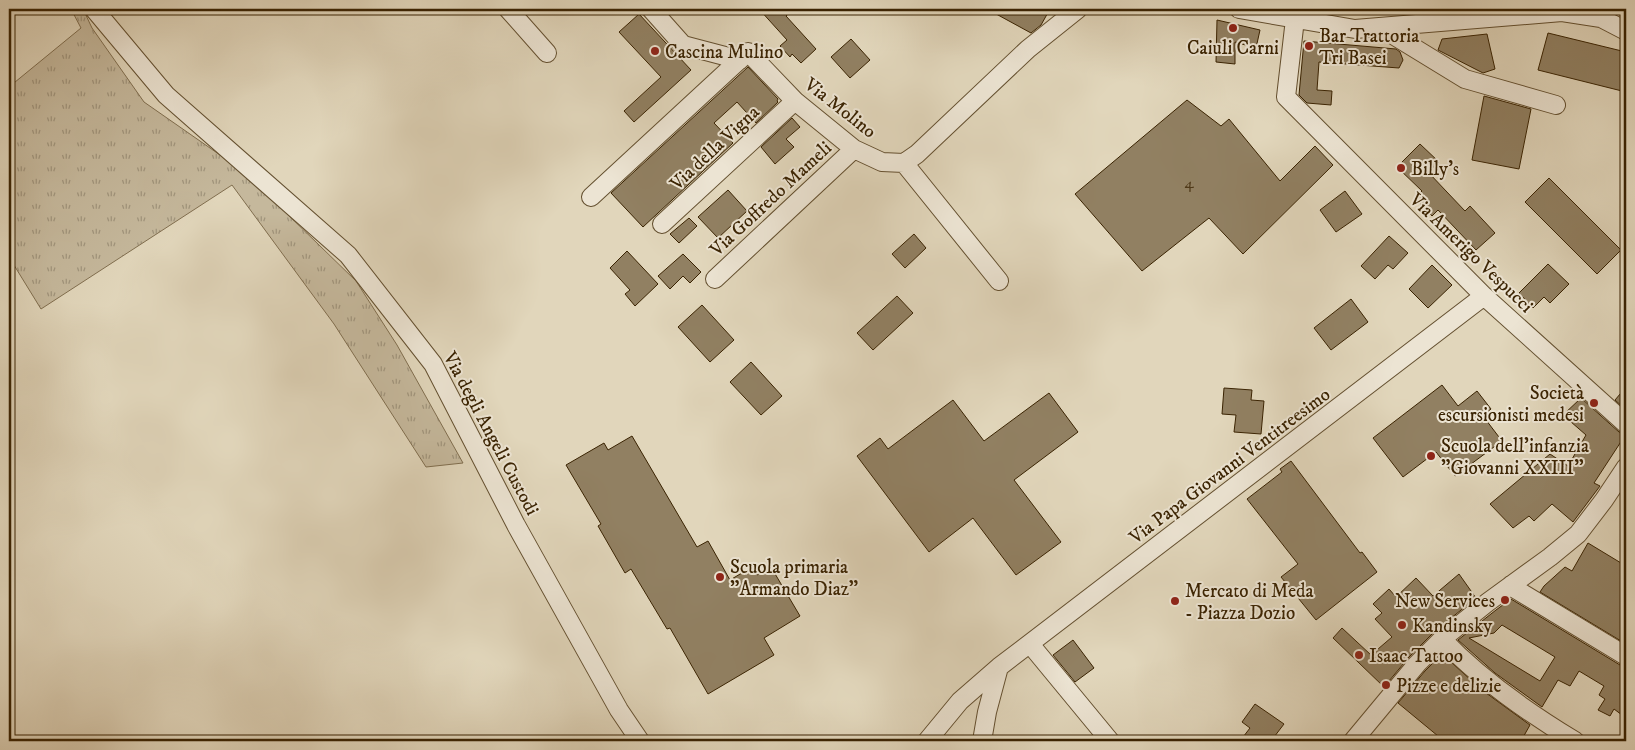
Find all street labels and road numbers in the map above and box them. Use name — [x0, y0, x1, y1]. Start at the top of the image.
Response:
street label: Via Molino — [799, 72, 881, 143]
street label: Via della Vigna — [665, 101, 765, 196]
street label: Via Goffredo Mameli — [705, 137, 837, 262]
street label: Via Amerigo Vespucci — [1404, 188, 1538, 318]
street label: Via degli Angeli Custodi — [437, 347, 544, 519]
street label: Via Papa Giovanni Ventitreesimo — [1124, 383, 1335, 550]

